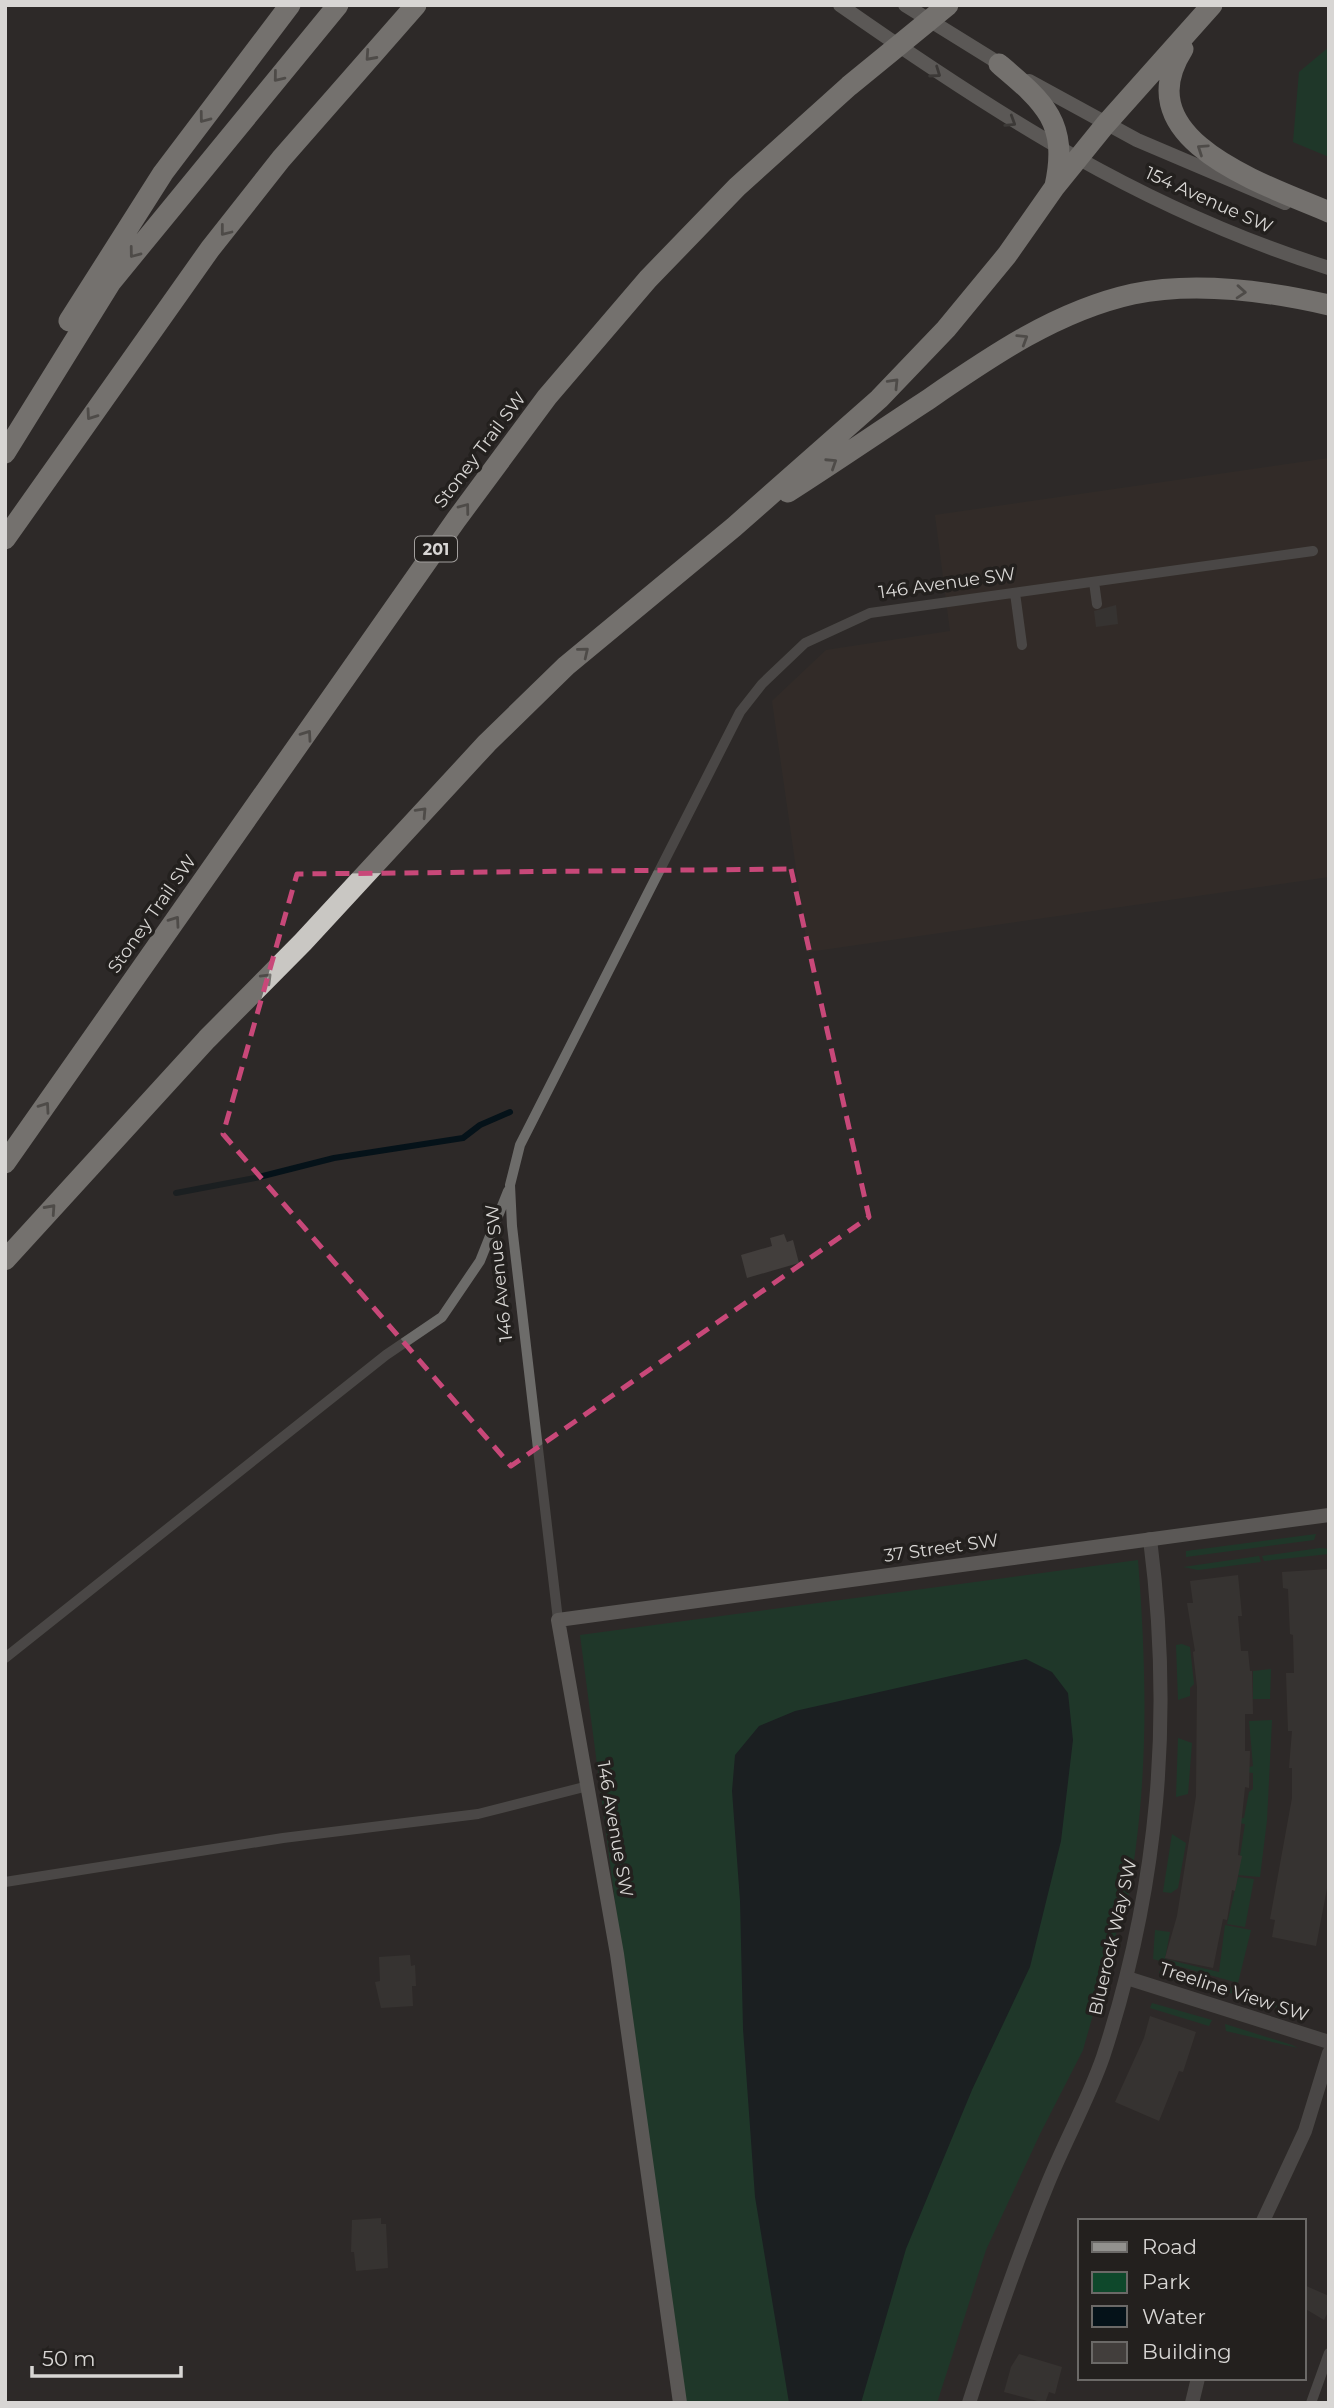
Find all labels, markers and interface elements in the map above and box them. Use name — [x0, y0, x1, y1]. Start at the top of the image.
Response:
one-way arrow — [366, 48, 379, 61]
one-way arrow — [928, 65, 941, 77]
one-way arrow — [274, 69, 287, 81]
one-way arrow — [200, 110, 212, 123]
one-way arrow — [1004, 113, 1017, 126]
one-way arrow — [1197, 145, 1210, 157]
street label: 154 Avenue SW — [1142, 162, 1276, 238]
one-way arrow — [220, 223, 233, 235]
one-way arrow — [130, 245, 143, 257]
one-way arrow — [1235, 284, 1246, 299]
one-way arrow — [1015, 334, 1028, 347]
one-way arrow — [886, 378, 899, 391]
street label: Stoney Trail SW — [429, 388, 531, 512]
one-way arrow — [87, 407, 99, 420]
one-way arrow — [825, 459, 838, 472]
one-way arrow — [456, 503, 469, 516]
road number: 201 — [415, 536, 457, 562]
street label: 146 Avenue SW — [877, 563, 1017, 603]
one-way arrow — [575, 648, 588, 660]
one-way arrow — [299, 730, 311, 743]
one-way arrow — [414, 807, 426, 820]
street label: Stoney Trail SW — [103, 851, 201, 977]
one-way arrow — [167, 916, 179, 929]
one-way arrow — [258, 974, 271, 987]
one-way arrow — [37, 1102, 49, 1115]
street label: 146 Avenue SW — [481, 1203, 517, 1343]
one-way arrow — [43, 1204, 55, 1217]
street label: 37 Street SW — [882, 1529, 1000, 1567]
street label: 146 Avenue SW — [592, 1759, 638, 1899]
street label: Bluerock Way SW — [1084, 1857, 1142, 2017]
street label: Treeline View SW — [1157, 1957, 1311, 2027]
legend — [1078, 2219, 1306, 2380]
text: Road — [1142, 2234, 1197, 2259]
text: Park — [1142, 2269, 1190, 2294]
text: Water — [1142, 2304, 1206, 2329]
scale bar — [32, 2334, 180, 2378]
text: Building — [1142, 2339, 1232, 2364]
text: 50 m — [42, 2346, 96, 2371]

